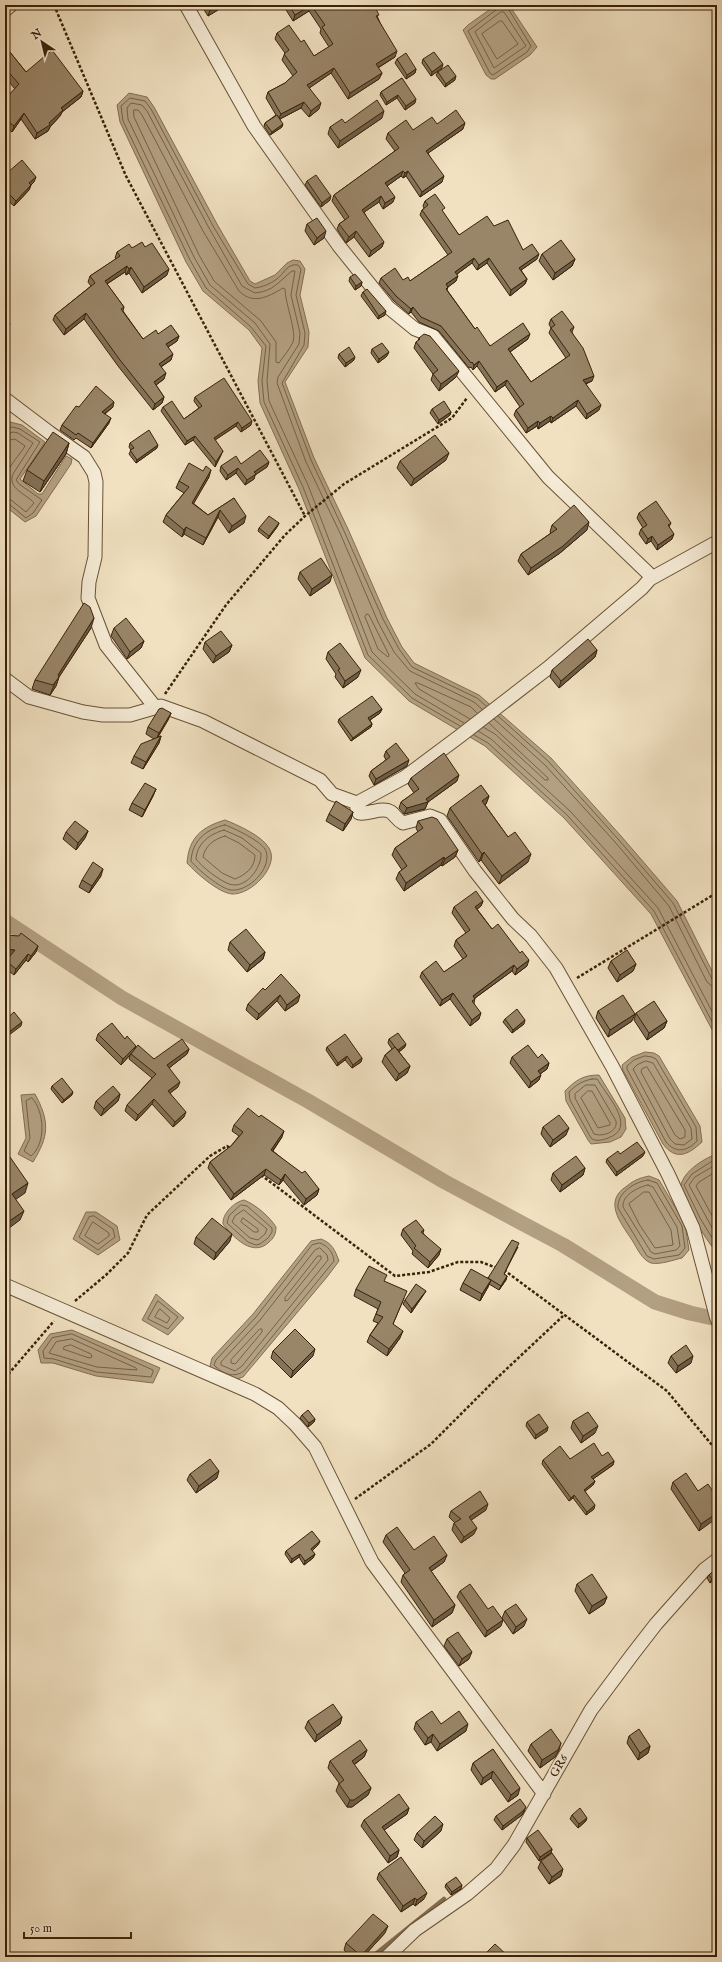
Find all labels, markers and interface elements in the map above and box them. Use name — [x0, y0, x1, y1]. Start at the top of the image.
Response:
north arrow — [22, 22, 62, 62]
text: N — [28, 26, 45, 44]
street label: GR6 — [547, 1751, 572, 1780]
scale bar — [24, 1914, 131, 1940]
text: 50 m — [30, 1921, 52, 1936]

